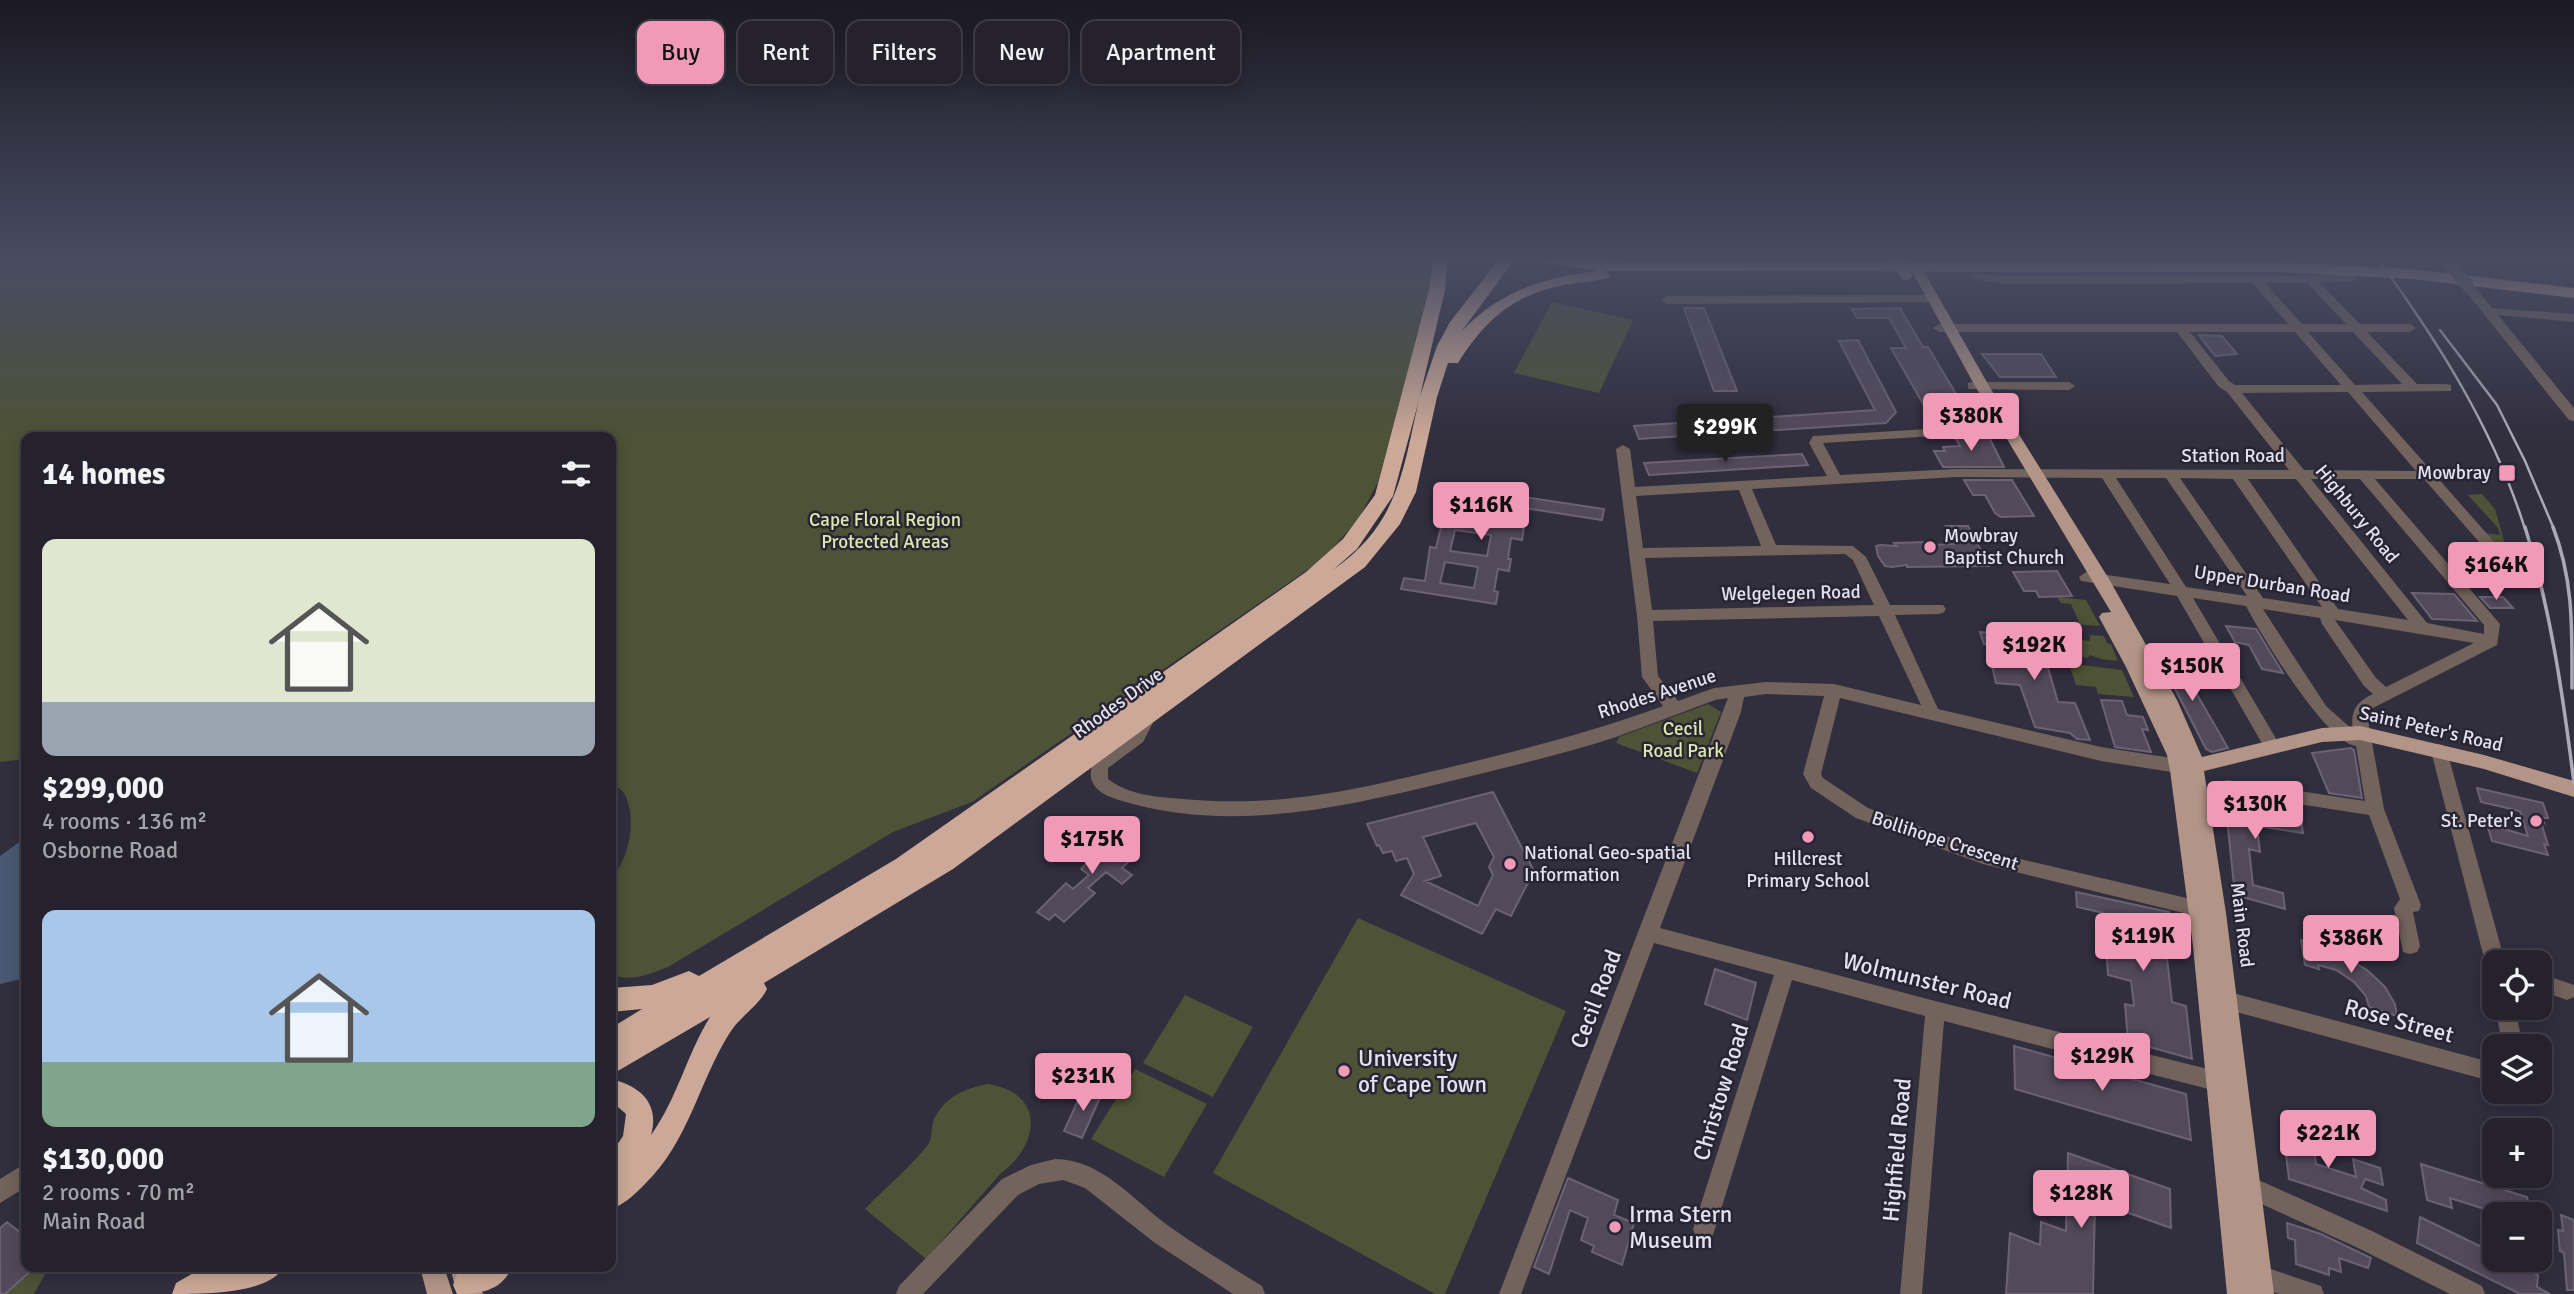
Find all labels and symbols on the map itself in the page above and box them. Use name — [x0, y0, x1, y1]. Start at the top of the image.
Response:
pin: $380K — [1922, 393, 2020, 453]
pin: $299K — [1676, 405, 1774, 464]
street label: Station Road — [2181, 444, 2285, 468]
street label: Highbury Road — [2310, 460, 2404, 568]
place label: Mowbray — [2417, 461, 2491, 485]
marker: Mowbray — [2497, 463, 2517, 483]
pin: $116K — [1432, 482, 1530, 542]
park label: Cape Floral Region Protected Areas — [809, 508, 961, 554]
place label: Mowbray Baptist Church — [1944, 524, 2064, 570]
marker: Mowbray Baptist Church — [1922, 539, 1938, 555]
pin: $164K — [2447, 542, 2545, 602]
street label: Upper Durban Road — [2192, 560, 2352, 608]
street label: Welgelegen Road — [1721, 580, 1861, 606]
pin: $192K — [1985, 622, 2083, 682]
pin: $150K — [2143, 644, 2241, 703]
street label: Rhodes Drive — [1068, 662, 1168, 744]
street label: Rhodes Avenue — [1595, 664, 1719, 724]
street label: Saint Peter's Road — [2357, 701, 2505, 757]
park label: Cecil Road Park — [1642, 717, 1724, 763]
pin: $130K — [2206, 782, 2304, 841]
street label: Bollihope Crescent — [1869, 806, 2022, 876]
place label: St. Peter's — [2441, 809, 2522, 833]
marker: St. Peter's — [2528, 813, 2544, 829]
pin: $175K — [1043, 816, 1141, 876]
marker: Hillcrest Primary School — [1800, 829, 1816, 845]
place label: National Geo-spatial Information — [1524, 841, 1691, 887]
place label: Hillcrest Primary School — [1746, 847, 1870, 893]
marker: National Geo-spatial Information — [1502, 856, 1518, 872]
street label: Main Road — [2225, 881, 2259, 969]
pin: $119K — [2094, 914, 2192, 973]
pin: $386K — [2302, 916, 2400, 975]
street label: Cecil Road — [1564, 945, 1628, 1053]
street label: Wolmunster Road — [1840, 946, 2014, 1016]
street label: Rose Street — [2341, 992, 2457, 1050]
street label: Christow Road — [1686, 1020, 1756, 1164]
pin: $129K — [2053, 1034, 2151, 1093]
place label: University of Cape Town — [1358, 1044, 1487, 1099]
pin: $231K — [1034, 1054, 1132, 1113]
marker: University of Cape Town — [1336, 1063, 1352, 1079]
street label: Highfield Road — [1876, 1077, 1918, 1223]
pin: $221K — [2279, 1110, 2377, 1170]
pin: $128K — [2032, 1170, 2130, 1230]
place label: Irma Stern Museum — [1629, 1200, 1732, 1255]
marker: Irma Stern Museum — [1607, 1219, 1623, 1235]

